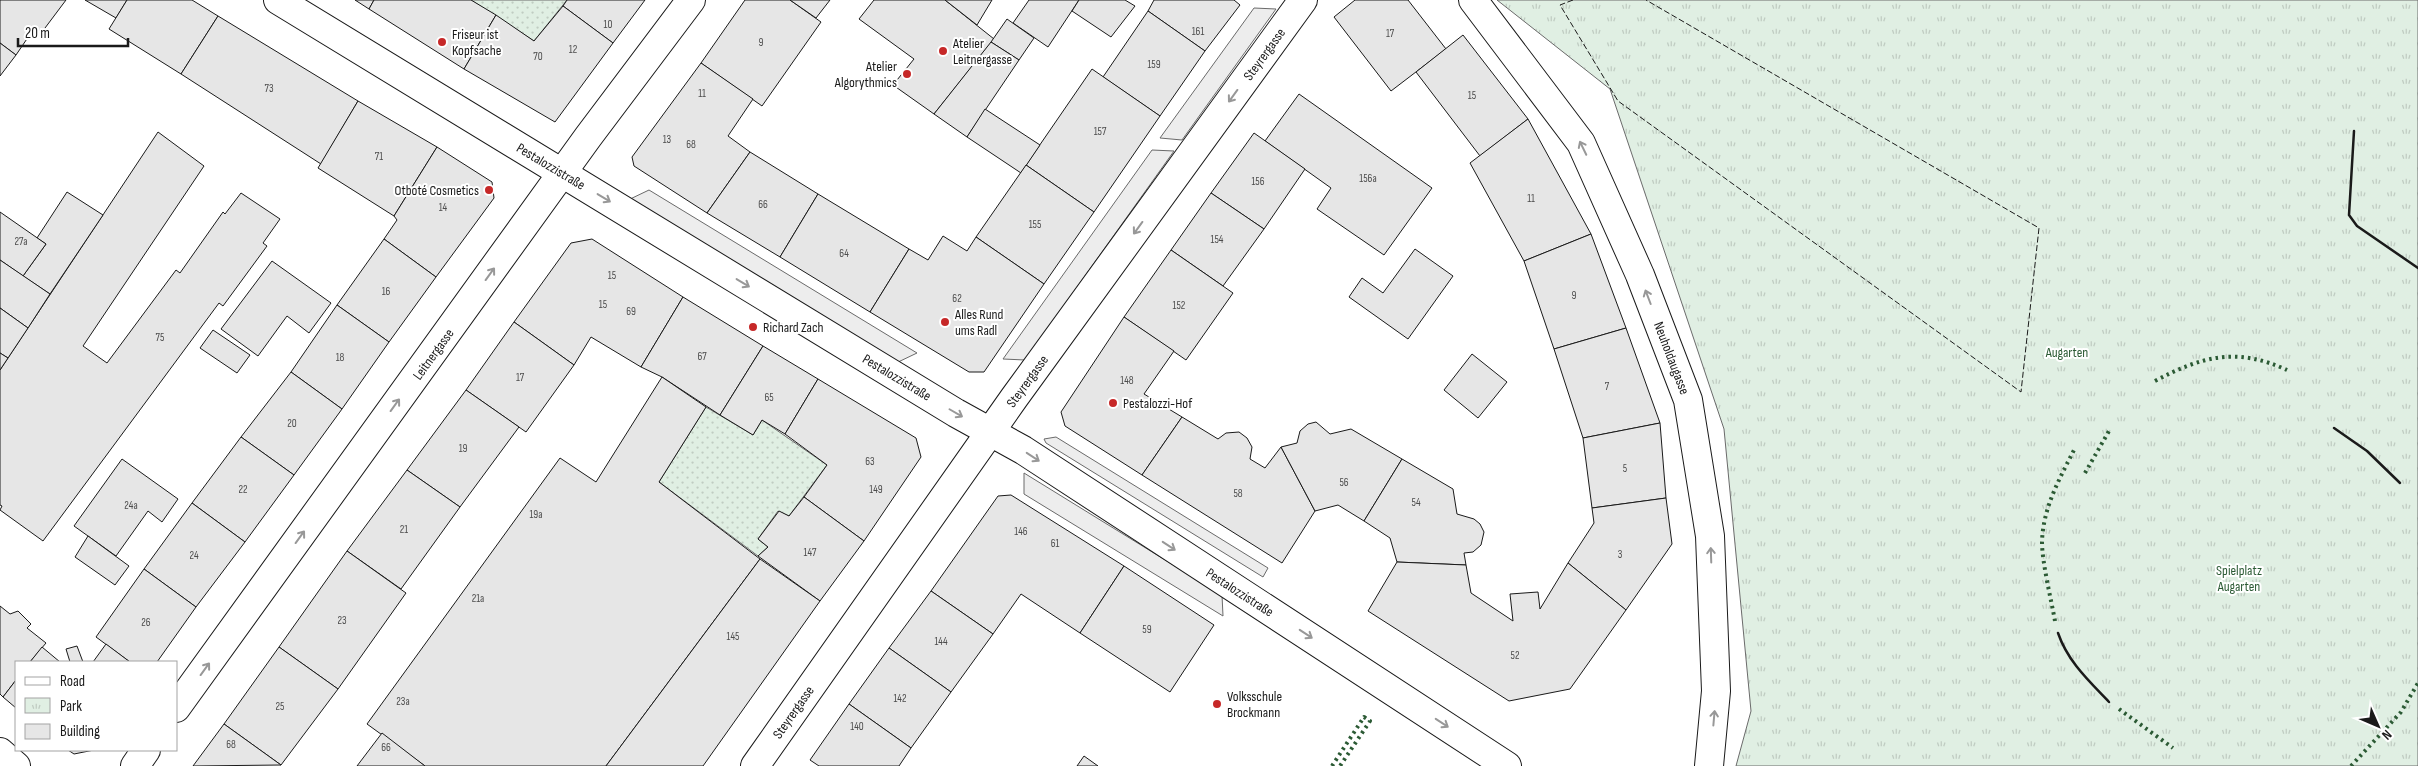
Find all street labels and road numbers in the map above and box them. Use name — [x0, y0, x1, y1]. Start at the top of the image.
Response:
street label: Steyrergasse — [1240, 25, 1289, 84]
street label: Pestalozzistraße — [513, 139, 588, 194]
street label: Neuholdaugasse — [1650, 319, 1693, 397]
street label: Leitnergasse — [409, 325, 458, 383]
street label: Pestalozzistraße — [859, 350, 934, 405]
street label: Steyrergasse — [1003, 352, 1052, 411]
street label: Pestalozzistraße — [1203, 564, 1277, 621]
street label: Steyrergasse — [769, 683, 818, 742]

